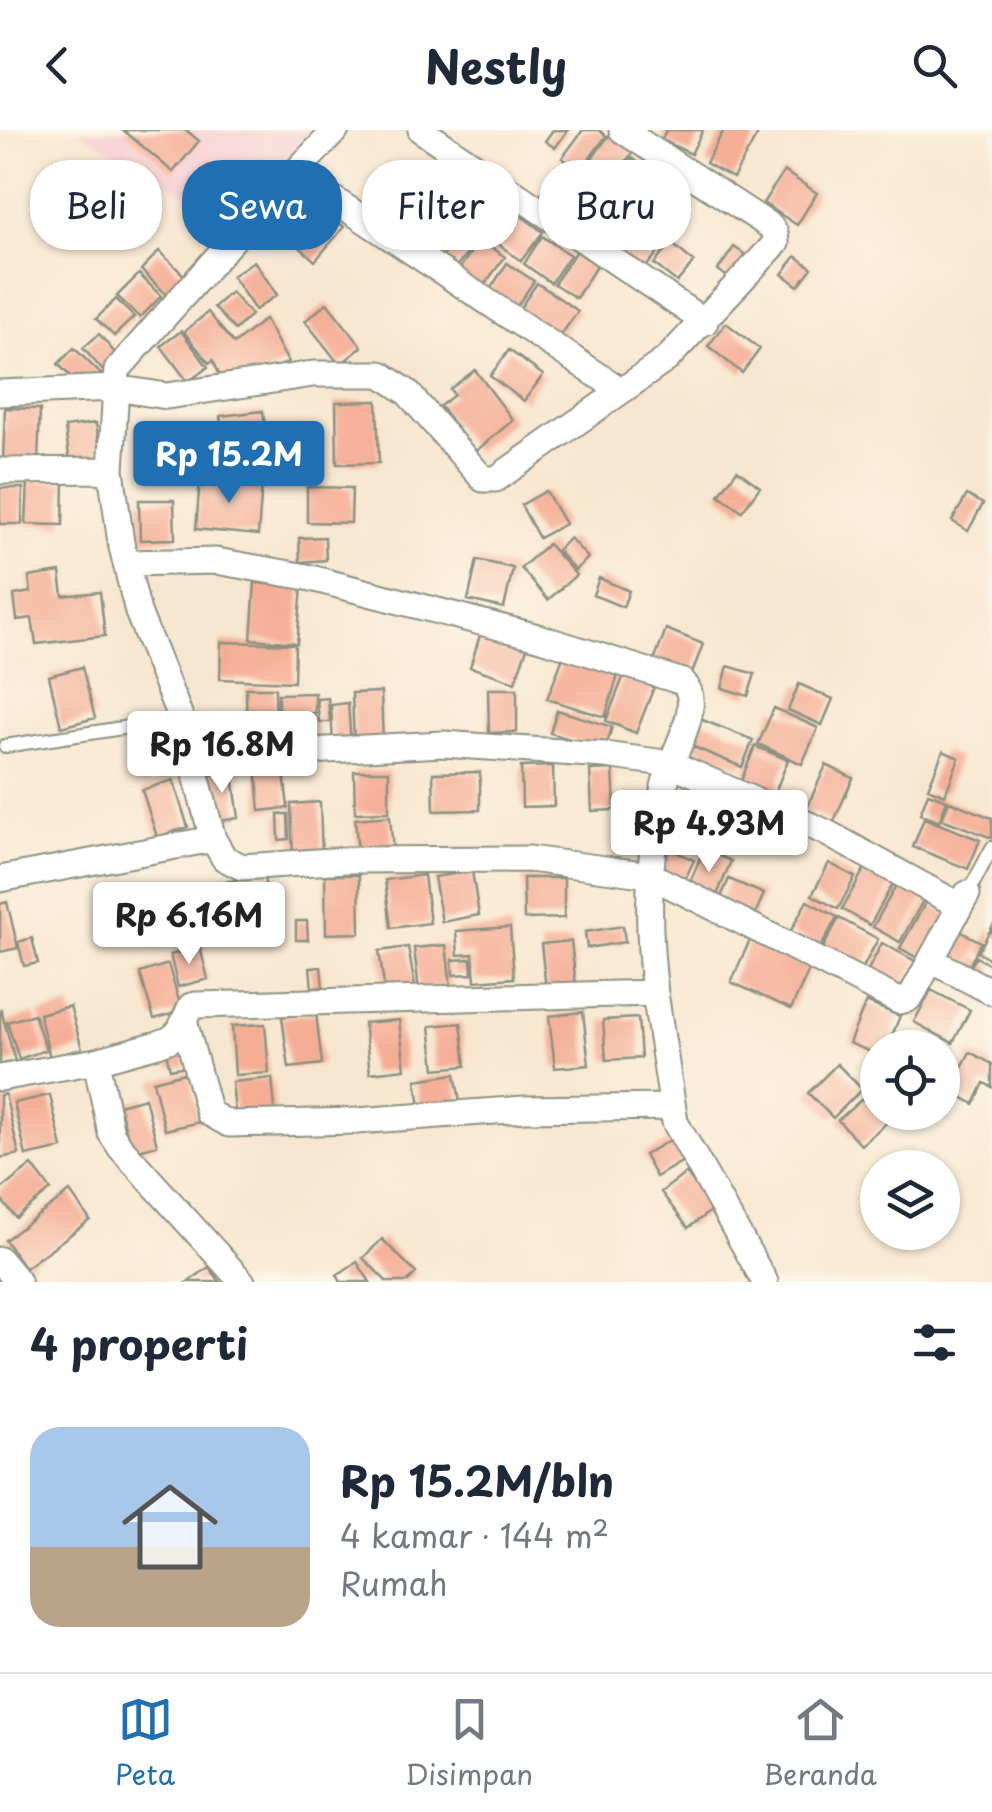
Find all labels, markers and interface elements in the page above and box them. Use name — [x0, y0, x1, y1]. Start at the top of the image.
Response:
text: Nestly — [425, 31, 567, 99]
icon: back — [30, 38, 85, 93]
icon: search — [907, 38, 962, 93]
chip: Beli — [30, 160, 162, 250]
chip: Sewa — [182, 160, 342, 250]
chip: Filter — [362, 160, 519, 250]
chip: Baru — [539, 160, 691, 250]
pin: Rp 15.2M — [126, 421, 332, 506]
text: Rp 15.2M — [155, 429, 303, 477]
pin: Rp 16.8M — [119, 711, 325, 796]
text: Rp 16.8M — [149, 719, 295, 767]
pin: Rp 4.93M — [606, 790, 812, 875]
text: Rp 4.93M — [633, 798, 785, 846]
pin: Rp 6.16M — [86, 882, 292, 967]
text: Rp 6.16M — [115, 890, 263, 938]
map controls — [860, 1030, 960, 1250]
button: locate — [860, 1030, 960, 1130]
button: layers — [860, 1150, 960, 1250]
text: 4 properti — [30, 1311, 248, 1374]
icon: filters — [907, 1315, 962, 1370]
text: Rp 15.2M/bln — [340, 1448, 614, 1511]
icon: home — [110, 1467, 230, 1587]
text: 4 kamar · 144 m² — [340, 1511, 609, 1559]
text: Rumah — [340, 1559, 448, 1607]
tab: Peta — [115, 1692, 175, 1795]
tab: Disimpan — [405, 1692, 533, 1795]
tab: Beranda — [763, 1692, 877, 1795]

